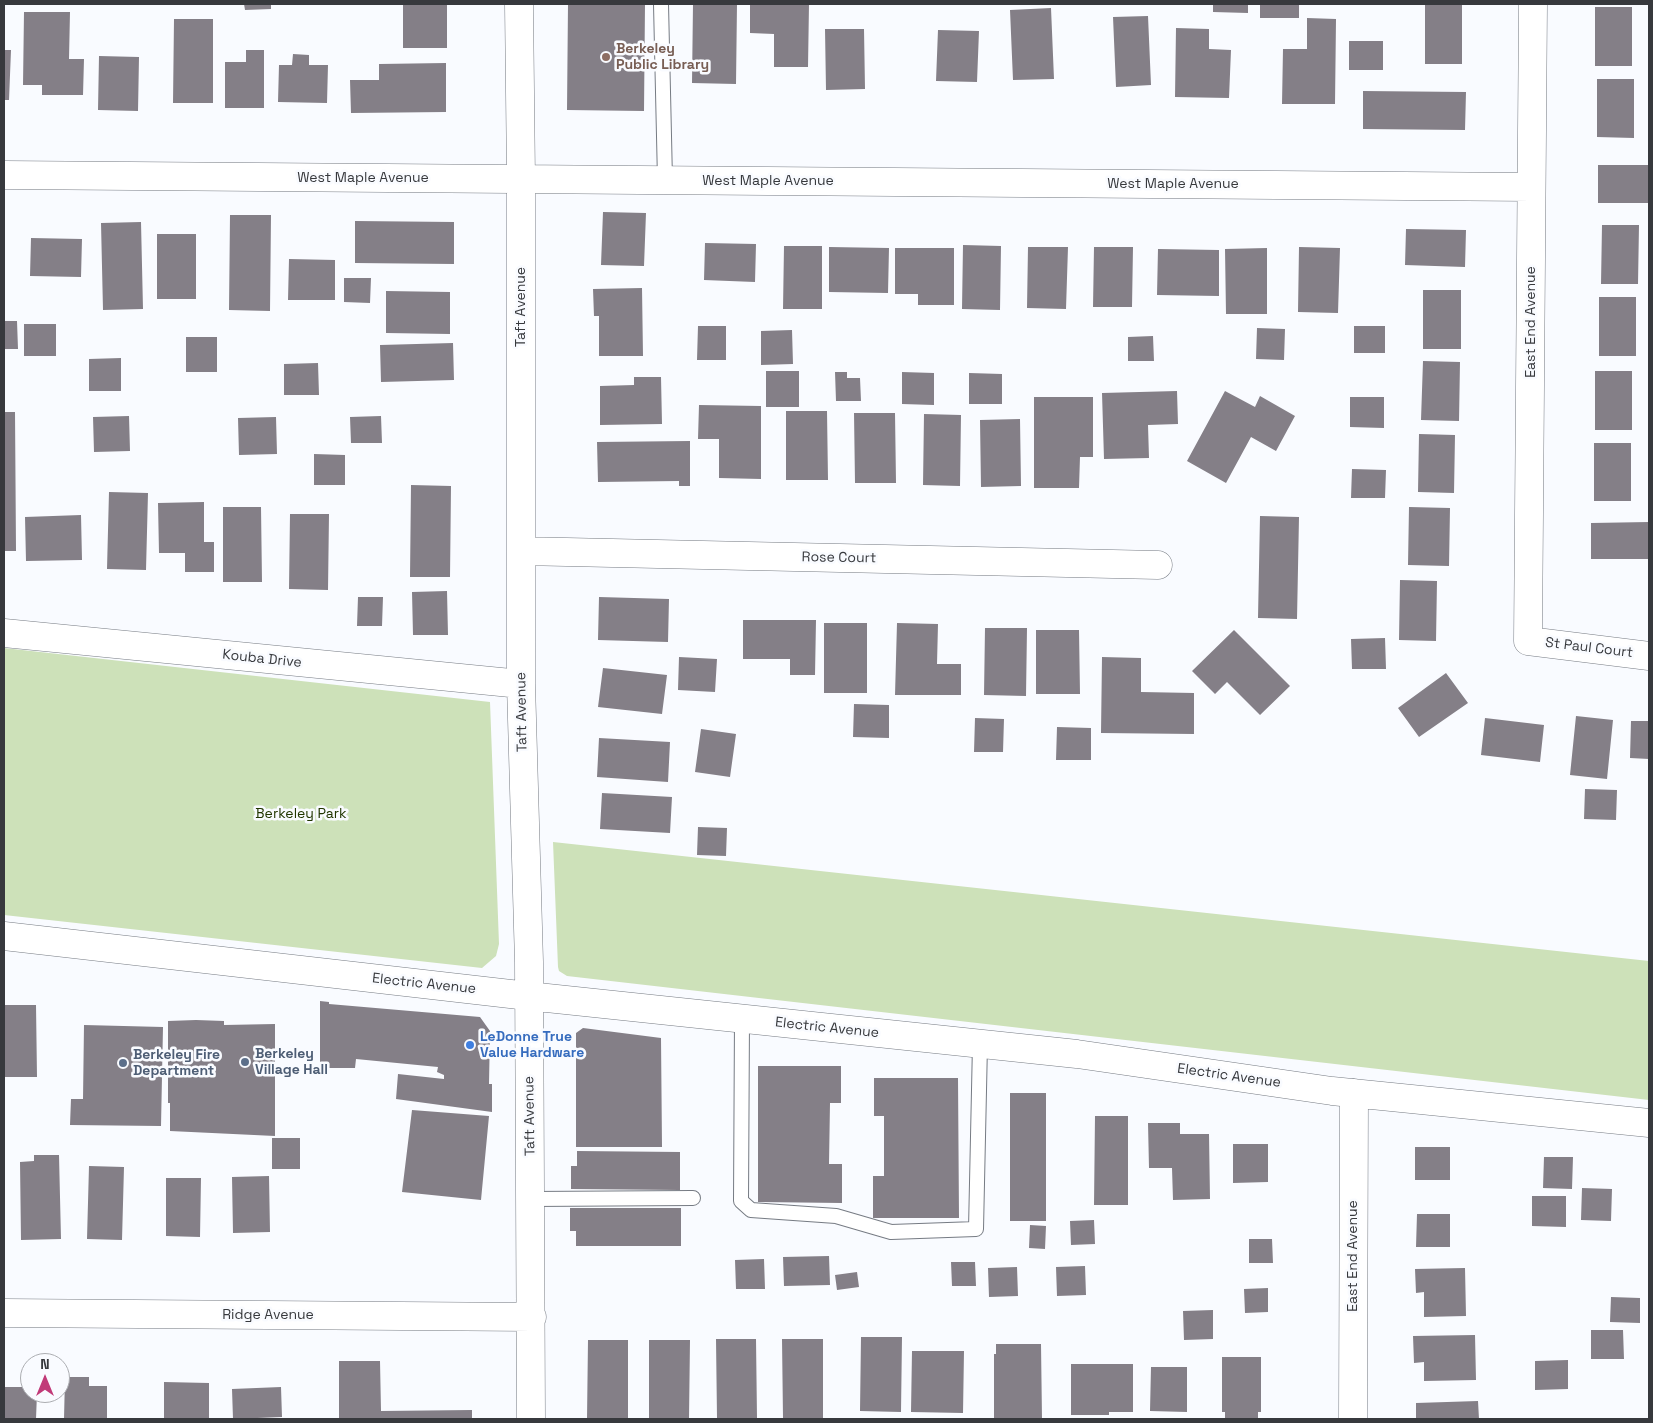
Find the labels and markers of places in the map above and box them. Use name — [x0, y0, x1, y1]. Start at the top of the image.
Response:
place label: Berkeley Public Library — [616, 41, 709, 74]
marker: Berkeley Public Library — [600, 51, 612, 63]
place label: LeDonne True Value Hardware — [480, 1029, 584, 1062]
marker: LeDonne True Value Hardware — [464, 1039, 476, 1051]
place label: Berkeley Village Hall — [255, 1046, 328, 1078]
place label: Berkeley Fire Department — [133, 1047, 220, 1080]
marker: Berkeley Village Hall — [239, 1056, 251, 1068]
marker: Berkeley Fire Department — [117, 1057, 129, 1069]

